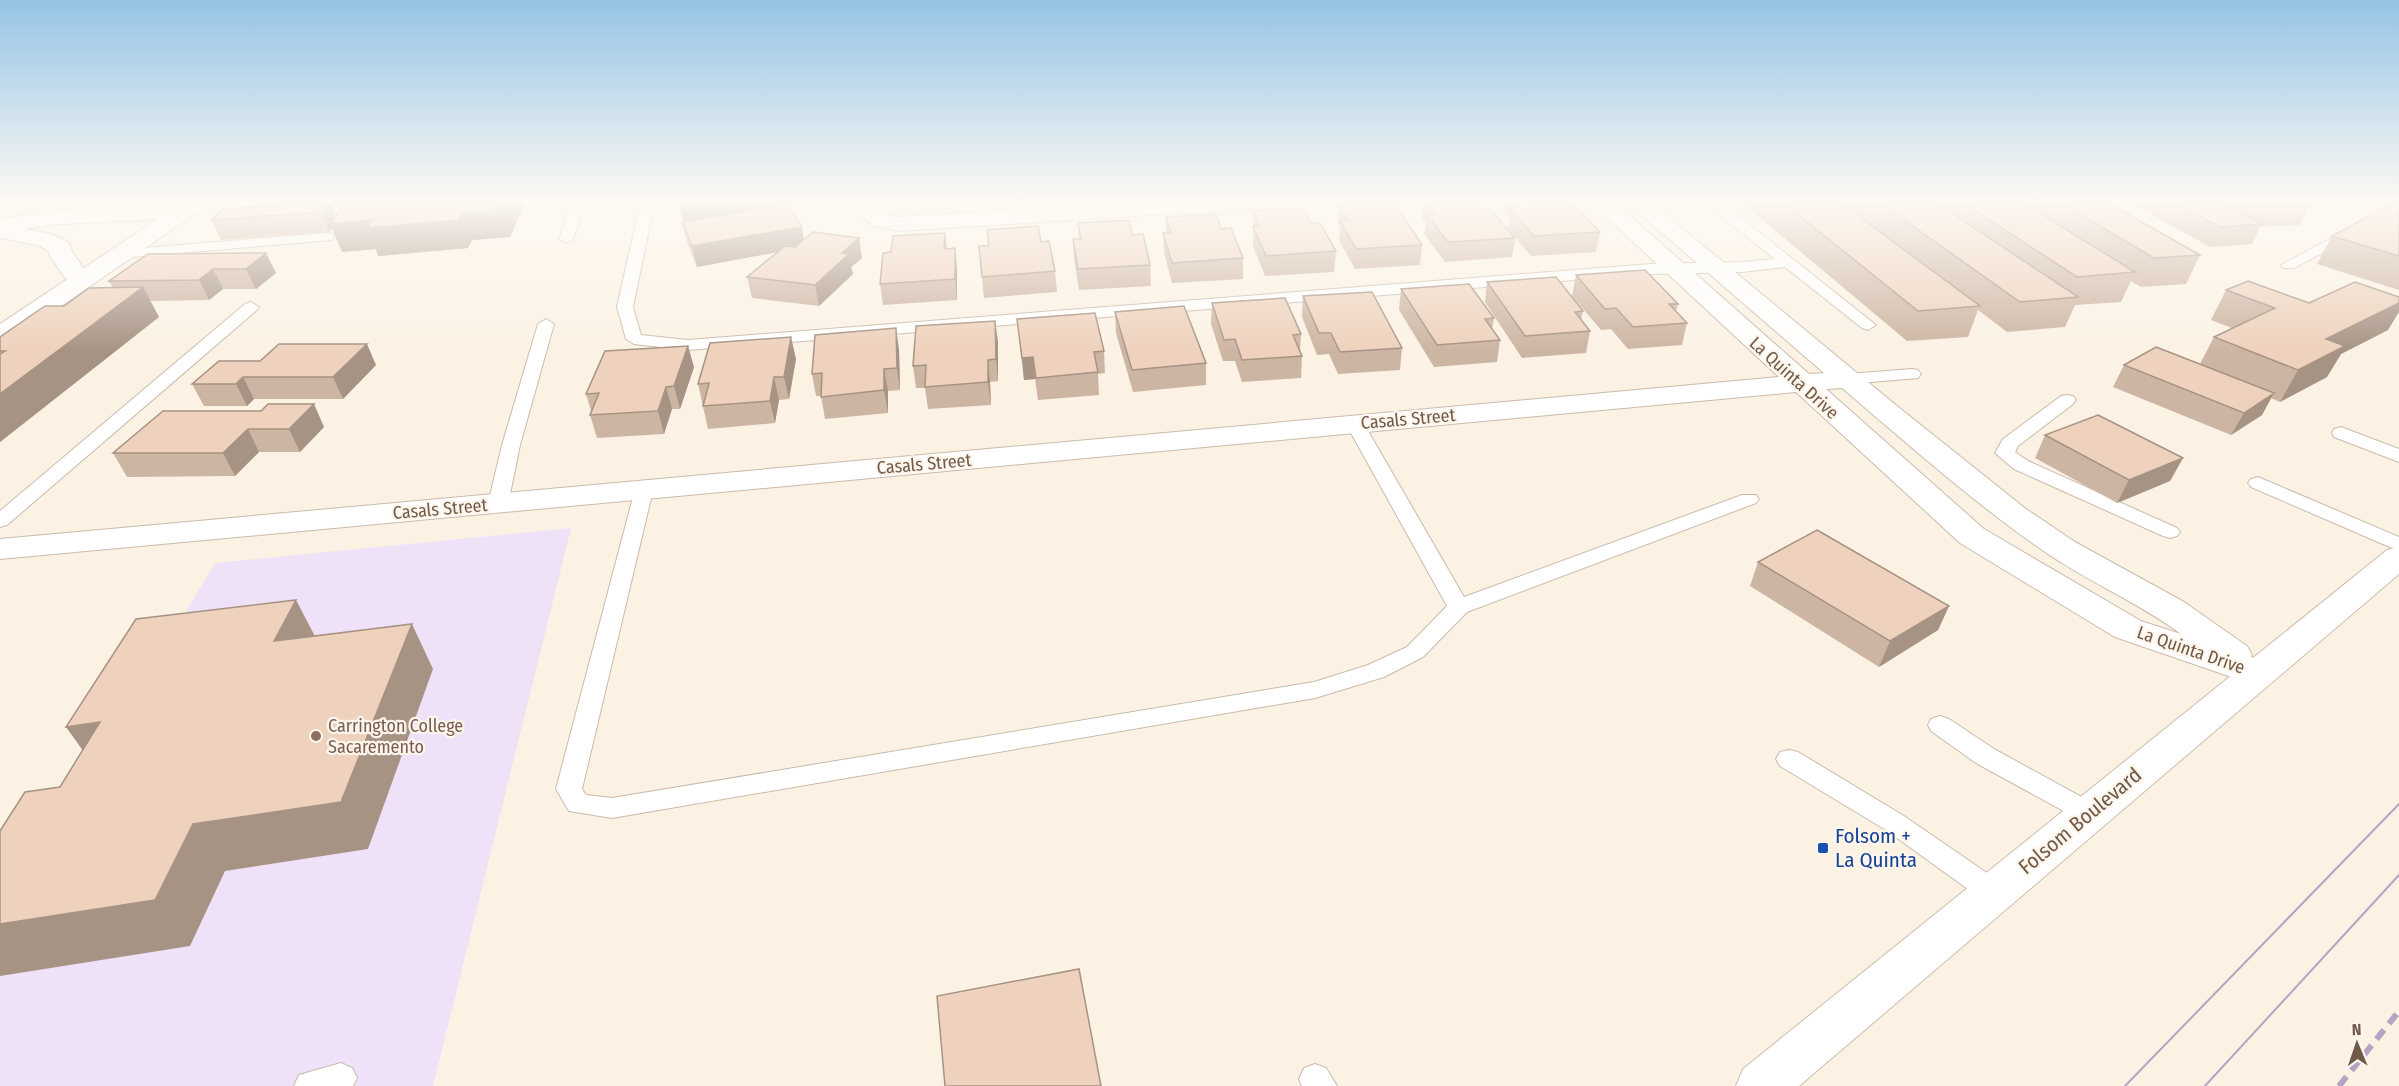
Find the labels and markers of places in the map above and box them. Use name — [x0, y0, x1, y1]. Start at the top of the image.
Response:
place label: Carrington College Sacaremento — [328, 715, 463, 758]
marker: Carrington College Sacaremento — [309, 729, 323, 743]
place label: Folsom + La Quinta — [1835, 823, 1917, 873]
marker: Folsom + La Quinta — [1816, 841, 1830, 855]

